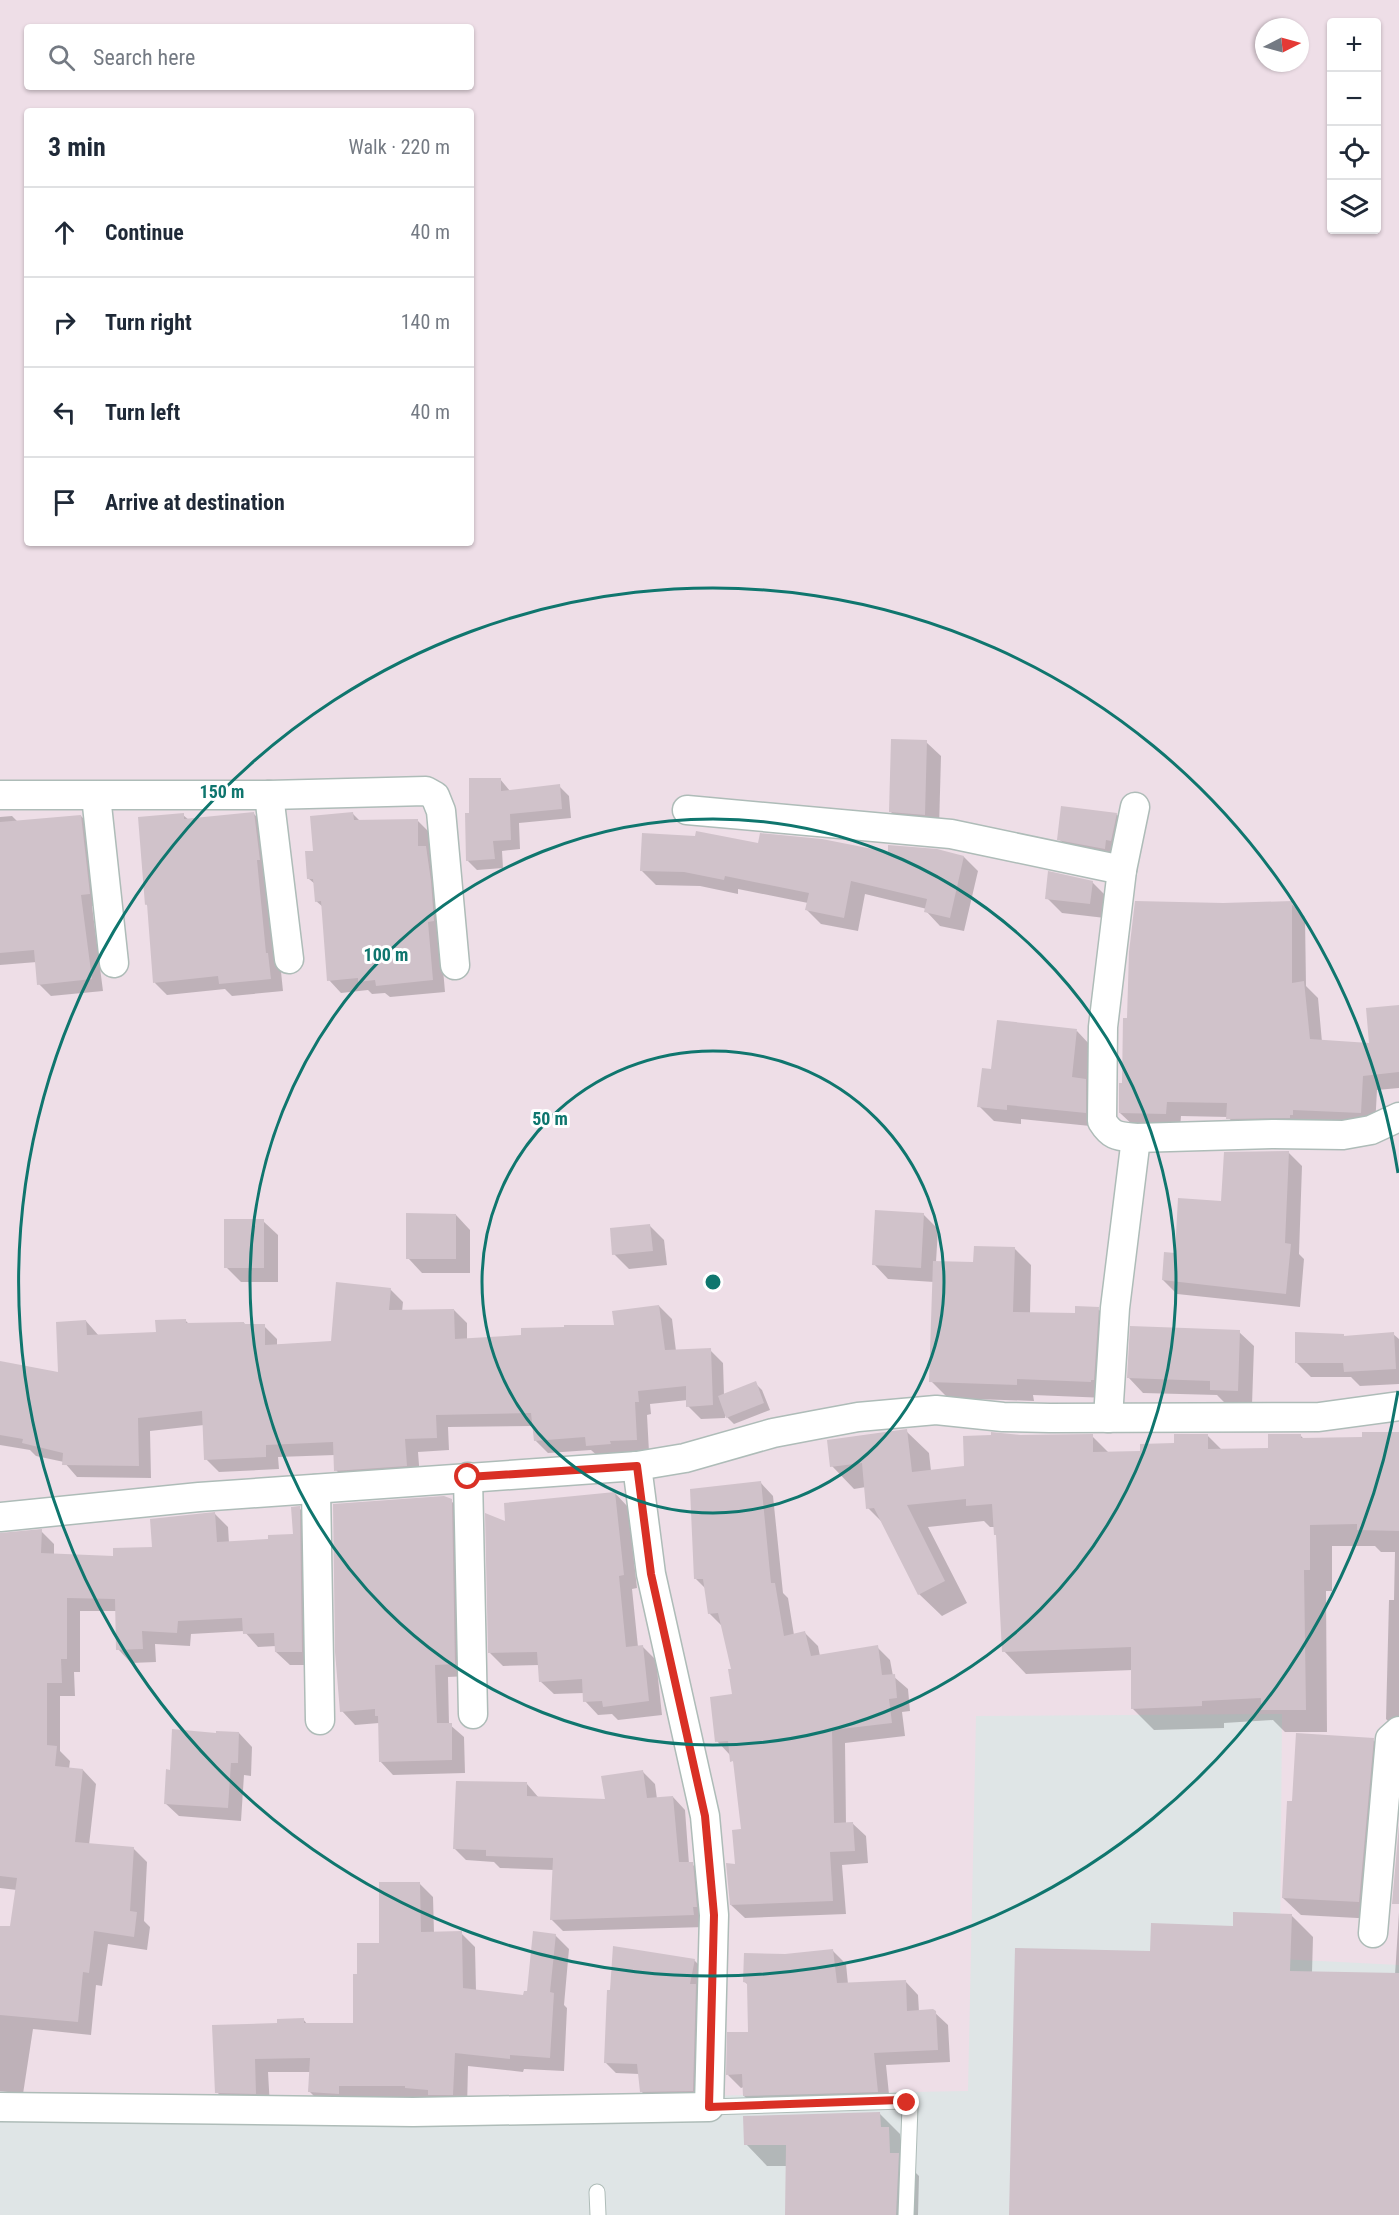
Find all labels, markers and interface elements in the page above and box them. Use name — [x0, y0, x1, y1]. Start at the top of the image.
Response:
north arrow — [1255, 18, 1309, 72]
map controls — [1327, 18, 1381, 234]
button: + — [1327, 18, 1381, 72]
search box — [24, 24, 474, 90]
icon: search — [45, 41, 78, 74]
text: Search here — [93, 45, 195, 70]
button: − — [1327, 72, 1381, 126]
button: locate — [1327, 126, 1381, 180]
text: 3 min — [48, 132, 106, 162]
text: Walk · 220 m — [349, 135, 450, 159]
button: layers — [1327, 180, 1381, 234]
icon: ahead — [48, 216, 81, 249]
text: Continue — [105, 220, 184, 245]
text: 40 m — [411, 220, 450, 244]
icon: right — [48, 306, 81, 339]
text: Turn right — [105, 310, 192, 335]
text: 140 m — [401, 310, 450, 334]
icon: left — [48, 396, 81, 429]
text: Turn left — [105, 400, 180, 425]
text: 40 m — [411, 400, 450, 424]
icon: arrive — [48, 486, 81, 519]
text: Arrive at destination — [105, 490, 285, 515]
text: 150 m — [200, 781, 244, 802]
text: 100 m — [364, 944, 408, 965]
text: 50 m — [532, 1108, 568, 1129]
centre of rings — [703, 1272, 723, 1292]
route start — [454, 1463, 480, 1489]
route end — [893, 2089, 919, 2115]

